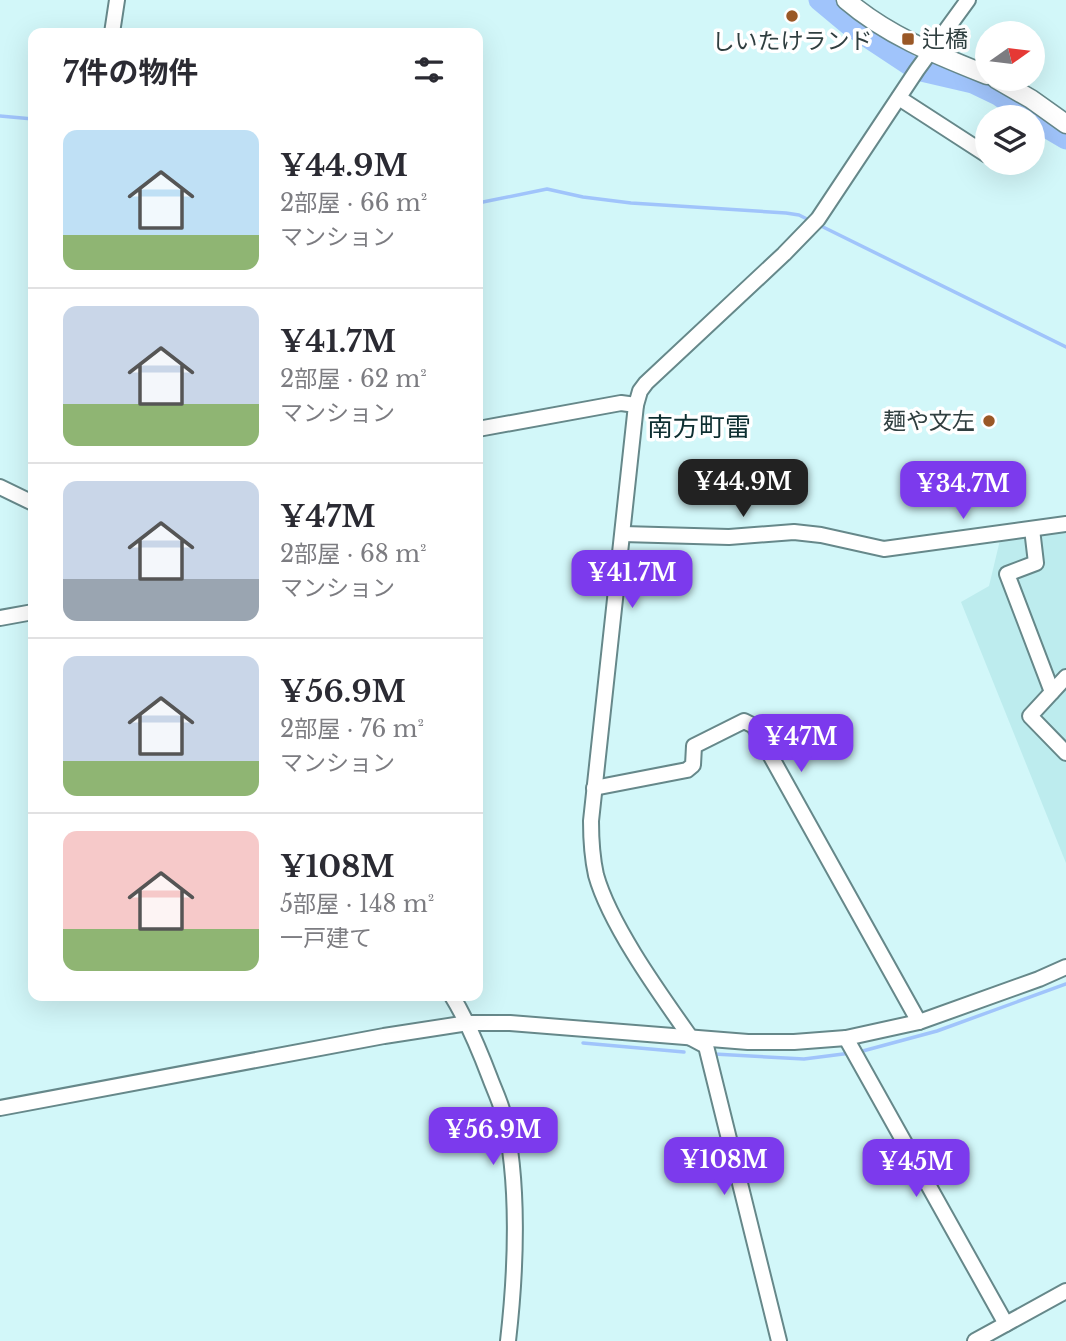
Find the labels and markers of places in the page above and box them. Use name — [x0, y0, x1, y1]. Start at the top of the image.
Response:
marker: しいたけランド — [784, 8, 800, 24]
place label: 辻橋 — [922, 25, 968, 53]
place label: しいたけランド — [712, 27, 873, 55]
marker: 辻橋 — [900, 31, 916, 47]
place label: 麺や文左 — [883, 407, 975, 435]
marker: 麺や文左 — [981, 413, 997, 429]
pin: ¥44.9M — [686, 460, 800, 519]
pin: ¥34.7M — [906, 462, 1020, 521]
pin: ¥41.7M — [575, 550, 689, 610]
pin: ¥47M — [760, 714, 842, 774]
pin: ¥56.9M — [436, 1108, 550, 1167]
pin: ¥108M — [675, 1138, 773, 1197]
pin: ¥45M — [875, 1140, 957, 1199]

